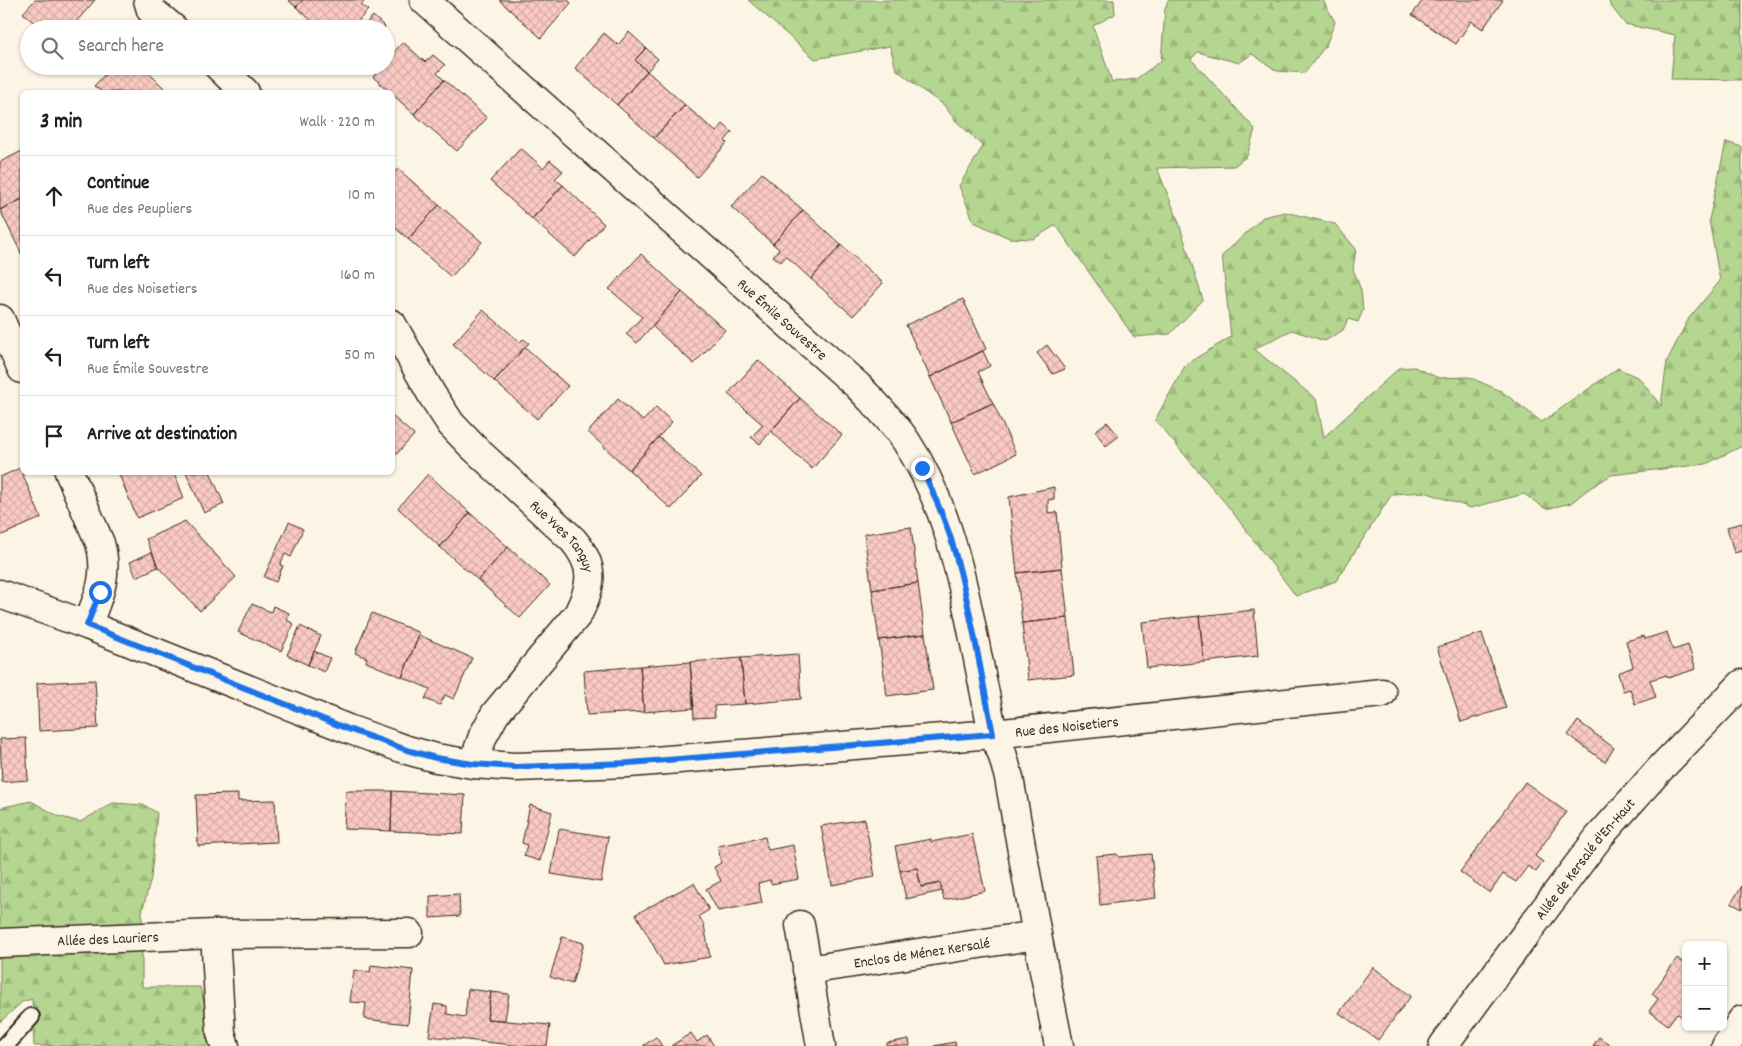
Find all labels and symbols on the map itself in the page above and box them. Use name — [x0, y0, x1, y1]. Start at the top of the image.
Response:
street label: Rue Émile Souvestre — [731, 274, 832, 367]
route end — [911, 457, 934, 480]
street label: Rue Yves Tanguy — [524, 496, 598, 575]
route start — [89, 581, 112, 604]
street label: Rue des Noisetiers — [1014, 712, 1120, 745]
street label: Allée de Kersalé d'En-Haut — [1531, 794, 1642, 926]
street label: Allée des Lauriers — [57, 927, 159, 954]
street label: Enclos de Ménez Kersalé — [852, 933, 992, 976]

